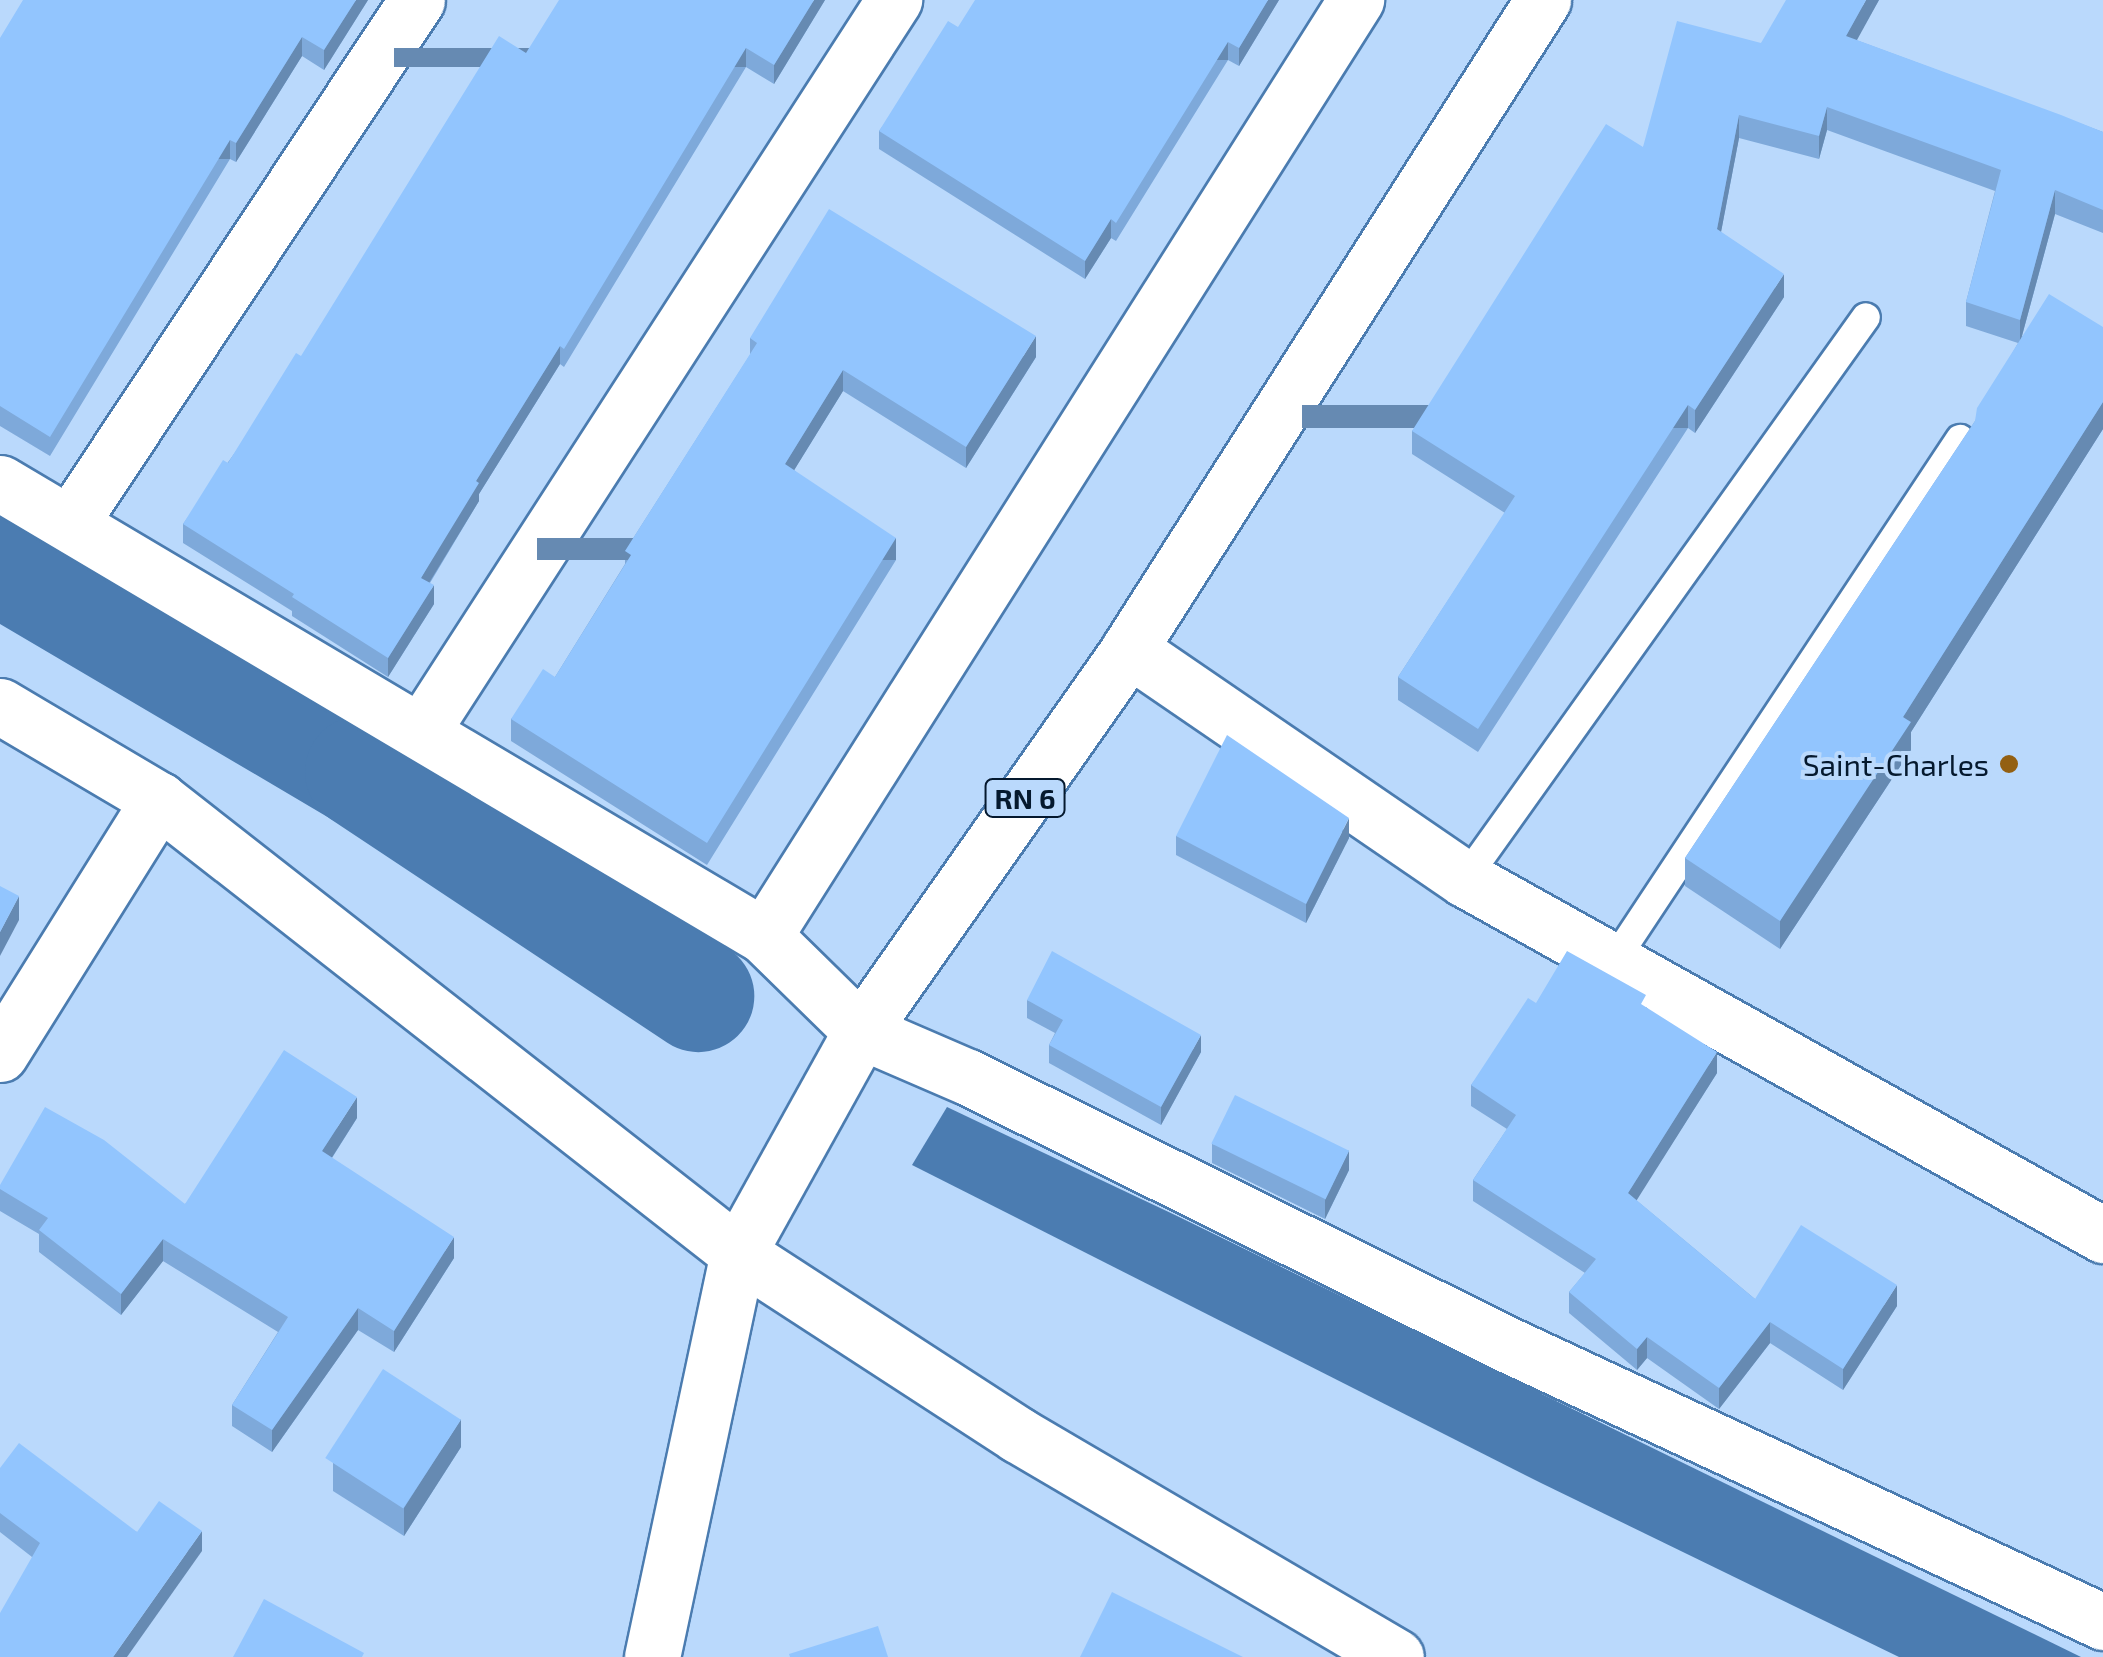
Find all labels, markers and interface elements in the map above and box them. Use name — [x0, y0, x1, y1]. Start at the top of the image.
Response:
place label: Saint-Charles — [1803, 746, 1989, 782]
marker: Saint-Charles — [1998, 753, 2020, 775]
road number: RN 6 — [982, 775, 1068, 821]

